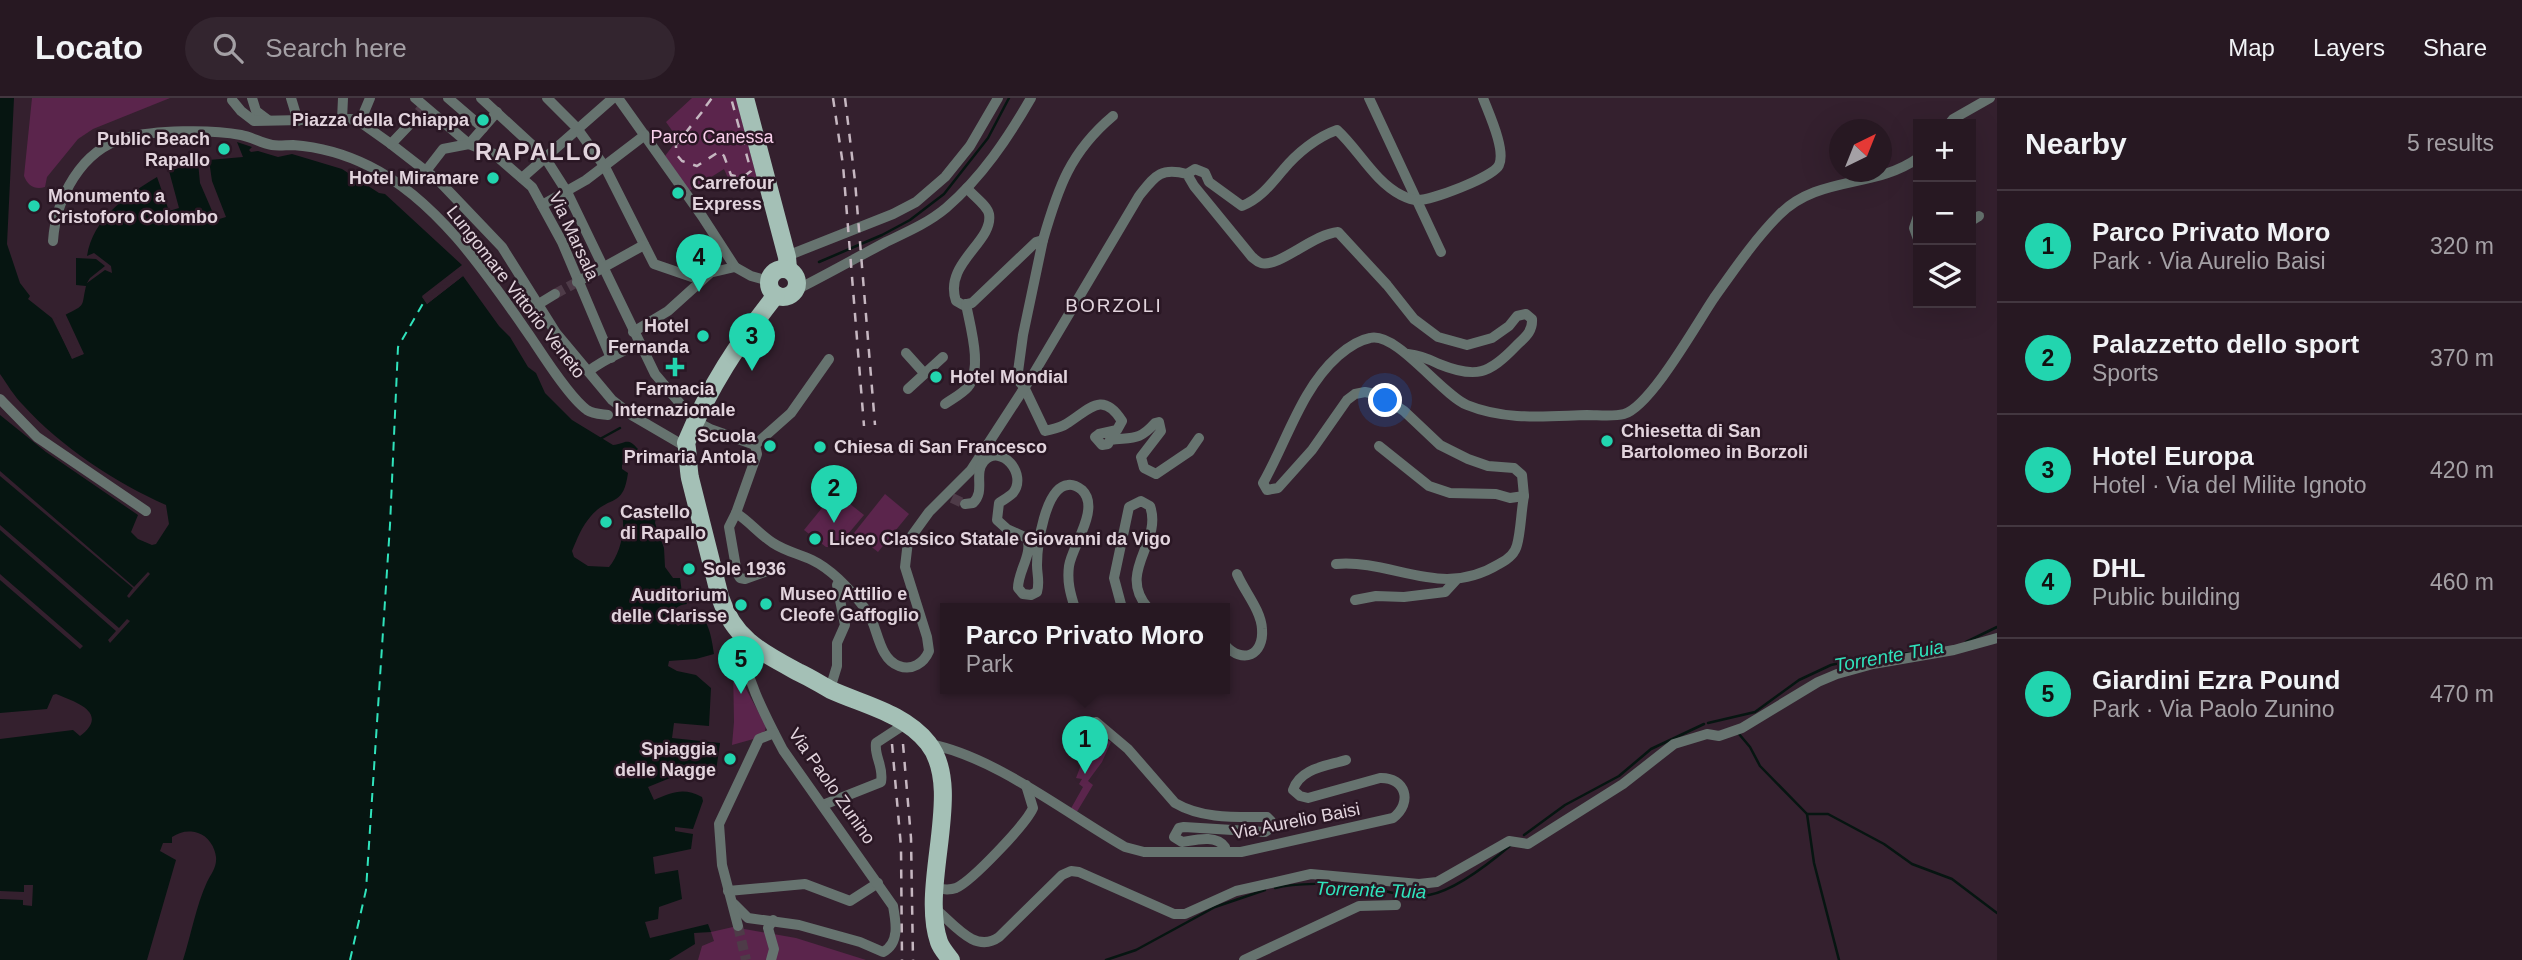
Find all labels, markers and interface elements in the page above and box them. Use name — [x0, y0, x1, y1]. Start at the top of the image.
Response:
search box — [185, 17, 675, 80]
text: Locato — [35, 29, 143, 66]
icon: search — [209, 29, 247, 67]
text: Search here — [265, 33, 407, 63]
text: Map — [2228, 34, 2275, 61]
text: Layers — [2313, 34, 2385, 61]
text: Share — [2423, 34, 2487, 61]
place label: Piazza della Chiappa — [292, 110, 470, 130]
marker: Piazza della Chiappa — [475, 112, 491, 128]
north arrow — [1829, 119, 1892, 182]
map controls — [1913, 119, 1976, 308]
button: + — [1913, 119, 1976, 182]
park label: Parco Canessa — [650, 127, 775, 147]
text: Nearby — [2025, 127, 2127, 160]
place label: Public Beach Rapallo — [97, 129, 210, 170]
text: 5 results — [2407, 130, 2494, 156]
district label: RAPALLO — [475, 138, 603, 165]
marker: Public Beach Rapallo — [216, 141, 232, 157]
place label: Hotel Miramare — [349, 168, 479, 188]
marker: Hotel Miramare — [485, 170, 501, 186]
place label: Carrefour Express — [692, 173, 774, 214]
button: − — [1913, 182, 1976, 245]
marker: Carrefour Express — [670, 185, 686, 201]
place label: Monumento a Cristoforo Colombo — [48, 186, 218, 227]
street label: Via Marsala — [545, 189, 603, 284]
marker: Monumento a Cristoforo Colombo — [26, 198, 42, 214]
street label: Lungomare Vittorio Veneto — [443, 202, 589, 382]
text: Parco Privato Moro — [2092, 217, 2330, 247]
text: 1 — [2042, 233, 2054, 259]
text: 320 m — [2430, 233, 2494, 259]
pin: 4 — [676, 234, 722, 292]
button: layers — [1913, 245, 1976, 308]
text: Park · Via Aurelio Baisi — [2092, 248, 2326, 274]
district label: BORZOLI — [1065, 295, 1163, 316]
pin: 3 — [729, 313, 775, 371]
place label: Hotel Fernanda — [608, 316, 690, 357]
marker: Hotel Fernanda — [695, 328, 711, 344]
text: Palazzetto dello sport — [2092, 329, 2359, 359]
text: 2 — [2042, 345, 2054, 371]
text: 370 m — [2430, 345, 2494, 371]
marker: Farmacia Internazionale — [667, 359, 683, 375]
text: Sports — [2092, 360, 2158, 386]
place label: Hotel Mondial — [950, 367, 1068, 387]
marker: Hotel Mondial — [928, 369, 944, 385]
place label: Farmacia Internazionale — [614, 379, 736, 420]
your location — [1368, 383, 1402, 417]
place label: Chiesetta di San Bartolomeo in Borzoli — [1621, 421, 1808, 462]
place label: Scuola Primaria Antola — [624, 426, 757, 467]
marker: Chiesetta di San Bartolomeo in Borzoli — [1599, 433, 1615, 449]
place label: Chiesa di San Francesco — [834, 437, 1047, 457]
marker: Scuola Primaria Antola — [762, 438, 778, 454]
marker: Chiesa di San Francesco — [812, 439, 828, 455]
text: Hotel Europa — [2092, 441, 2254, 471]
text: 3 — [2042, 457, 2054, 483]
text: 420 m — [2430, 457, 2494, 483]
pin: 2 — [811, 465, 857, 523]
text: Hotel · Via del Milite Ignoto — [2092, 472, 2366, 498]
place label: Castello di Rapallo — [620, 502, 706, 543]
marker: Castello di Rapallo — [598, 514, 614, 530]
place label: Liceo Classico Statale Giovanni da Vigo — [829, 529, 1171, 549]
marker: Liceo Classico Statale Giovanni da Vigo — [807, 531, 823, 547]
text: DHL — [2092, 553, 2145, 583]
place label: Sole 1936 — [703, 559, 786, 579]
marker: Sole 1936 — [681, 561, 697, 577]
text: 4 — [2042, 569, 2054, 595]
text: 460 m — [2430, 569, 2494, 595]
place label: Museo Attilio e Cleofe Gaffoglio — [780, 584, 919, 625]
text: Public building — [2092, 584, 2240, 610]
place label: Auditorium delle Clarisse — [611, 585, 727, 626]
marker: Museo Attilio e Cleofe Gaffoglio — [758, 596, 774, 612]
marker: Auditorium delle Clarisse — [733, 597, 749, 613]
popup — [940, 603, 1230, 694]
text: Parco Privato Moro — [966, 620, 1204, 650]
pin: 5 — [718, 636, 764, 694]
water label: Torrente Tuia — [1833, 636, 1945, 676]
text: Park — [966, 651, 1013, 677]
text: Giardini Ezra Pound — [2092, 665, 2340, 695]
text: 5 — [2042, 681, 2054, 707]
text: 470 m — [2430, 681, 2494, 707]
text: Park · Via Paolo Zunino — [2092, 696, 2335, 722]
pin: 1 — [1062, 716, 1108, 774]
street label: Via Paolo Zunino — [785, 724, 879, 848]
place label: Spiaggia delle Nagge — [615, 739, 717, 780]
marker: Spiaggia delle Nagge — [722, 751, 738, 767]
street label: Via Aurelio Baisi — [1230, 799, 1362, 843]
water label: Torrente Tuia — [1315, 878, 1427, 902]

